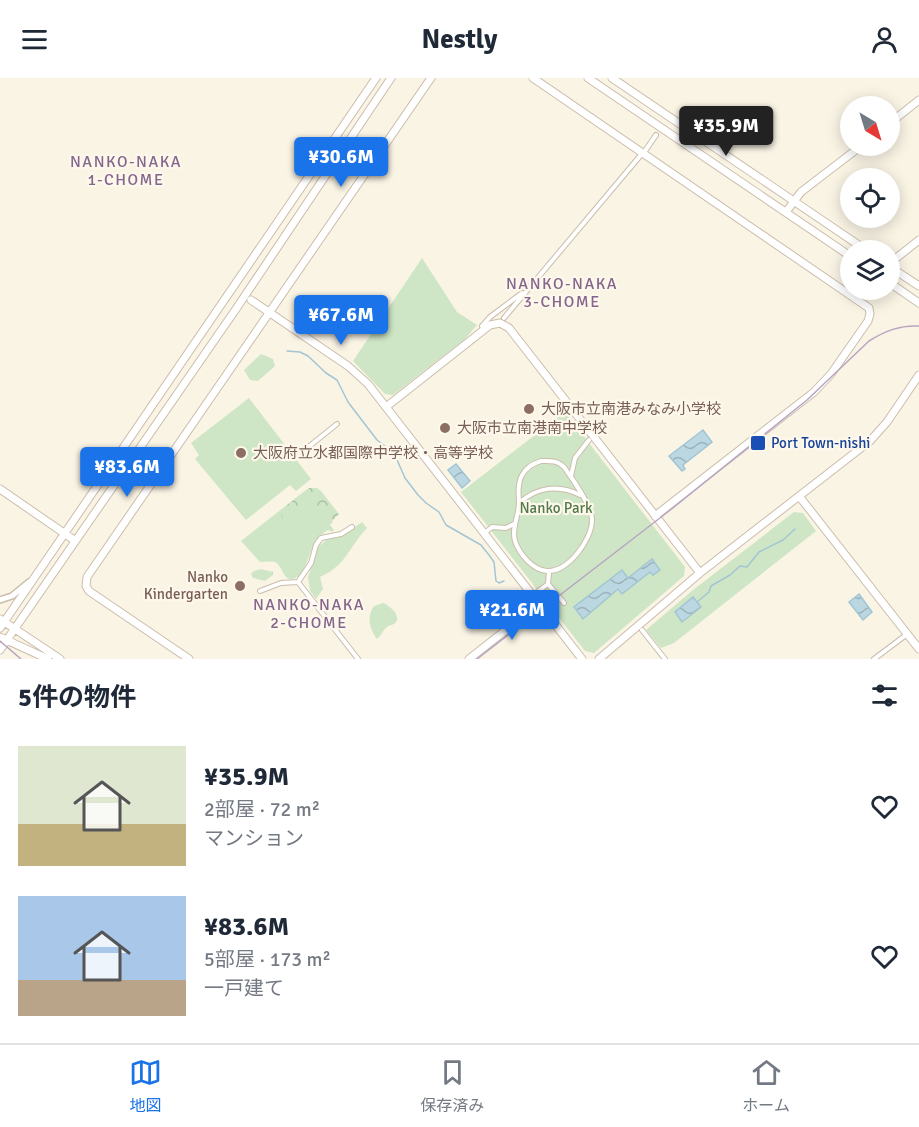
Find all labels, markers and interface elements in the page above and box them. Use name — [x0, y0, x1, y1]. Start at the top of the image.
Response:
icon: menu — [18, 23, 51, 56]
text: Nestly — [422, 23, 497, 56]
icon: person — [868, 23, 901, 56]
north arrow — [840, 96, 900, 156]
map controls — [840, 96, 900, 300]
pin: ¥35.9M — [677, 106, 775, 157]
text: ¥35.9M — [693, 113, 759, 138]
pin: ¥30.6M — [292, 137, 390, 188]
text: ¥30.6M — [308, 144, 374, 169]
district label: NANKO-NAKA 1-CHOME — [70, 152, 182, 190]
button: locate — [840, 168, 900, 228]
button: layers — [840, 240, 900, 300]
district label: NANKO-NAKA 3-CHOME — [506, 274, 618, 312]
pin: ¥67.6M — [292, 295, 390, 346]
text: ¥67.6M — [308, 302, 374, 327]
place label: 大阪市立南港みなみ小学校 — [541, 400, 721, 418]
marker: 大阪市立南港みなみ小学校 — [522, 402, 536, 416]
place label: 大阪市立南港南中学校 — [457, 419, 607, 437]
marker: 大阪市立南港南中学校 — [438, 421, 452, 435]
marker: Port Town-nishi — [749, 434, 767, 452]
place label: Port Town-nishi — [771, 434, 870, 452]
place label: 大阪府立水都国際中学校・高等学校 — [253, 444, 493, 462]
marker: 大阪府立水都国際中学校・高等学校 — [234, 446, 248, 460]
pin: ¥83.6M — [78, 447, 176, 498]
text: ¥83.6M — [94, 454, 160, 479]
park label: Nanko Park — [519, 499, 593, 517]
place label: Nanko Kindergarten — [144, 568, 228, 603]
marker: Nanko Kindergarten — [233, 579, 247, 593]
pin: ¥21.6M — [463, 590, 561, 641]
district label: NANKO-NAKA 2-CHOME — [253, 595, 365, 633]
text: ¥21.6M — [479, 597, 545, 622]
icon: filters — [868, 679, 901, 712]
text: 5件の物件 — [18, 682, 136, 714]
text: ¥35.9M — [204, 761, 289, 793]
icon: home — [66, 770, 138, 842]
icon: heart — [868, 790, 901, 823]
text: 2部屋 · 72 m² — [204, 797, 320, 822]
text: マンション — [204, 826, 304, 851]
text: ¥83.6M — [204, 911, 289, 943]
icon: home — [66, 920, 138, 992]
icon: heart — [868, 940, 901, 973]
text: 5部屋 · 173 m² — [204, 947, 331, 972]
text: 一戸建て — [204, 976, 284, 1001]
tab: 地図 — [129, 1056, 162, 1116]
tab: 保存済み — [420, 1056, 484, 1116]
tab: ホーム — [742, 1056, 790, 1116]

